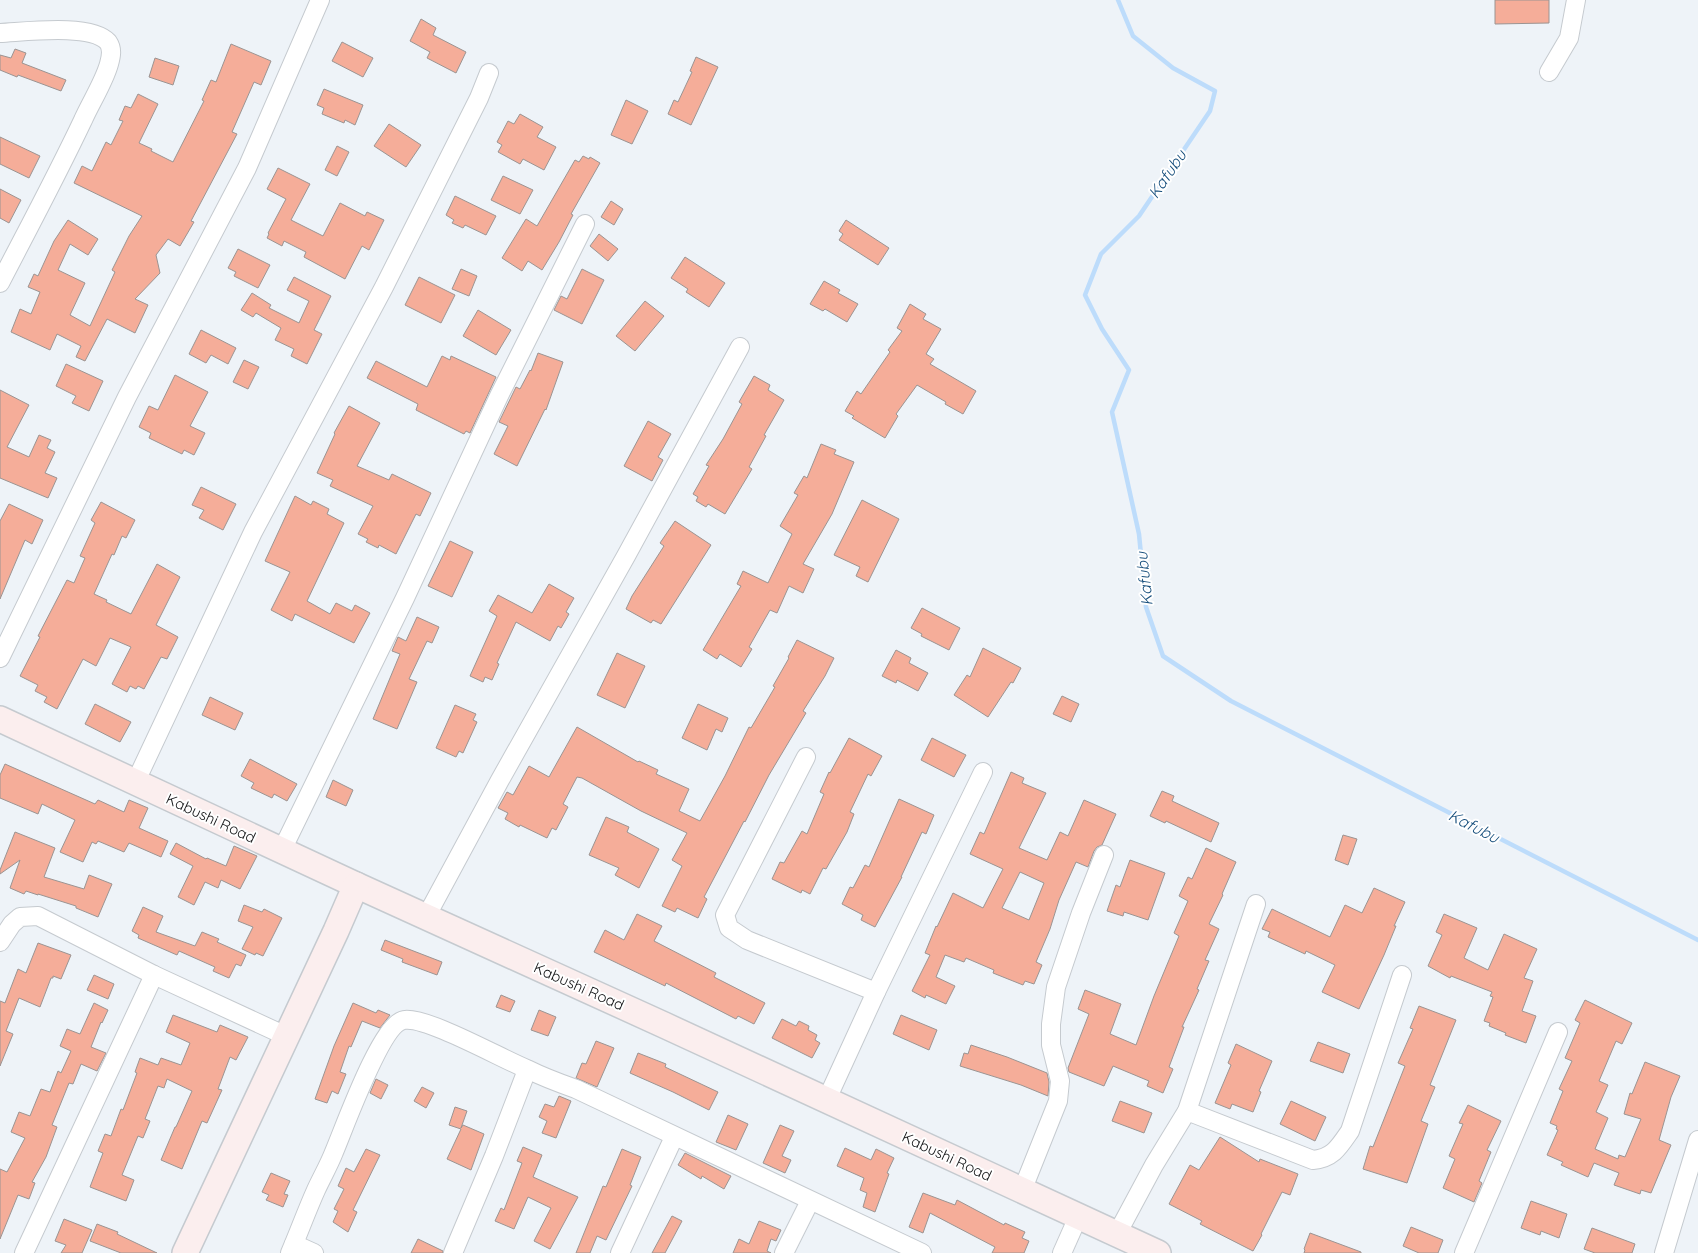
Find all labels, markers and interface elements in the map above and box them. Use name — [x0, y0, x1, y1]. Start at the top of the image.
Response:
water label: Kafubu — [1144, 145, 1191, 202]
water label: Kafubu — [1131, 550, 1157, 607]
street label: Kabushi Road — [163, 789, 259, 847]
water label: Kafubu — [1445, 805, 1503, 848]
street label: Kabushi Road — [531, 958, 627, 1014]
street label: Kabushi Road — [899, 1127, 995, 1185]

